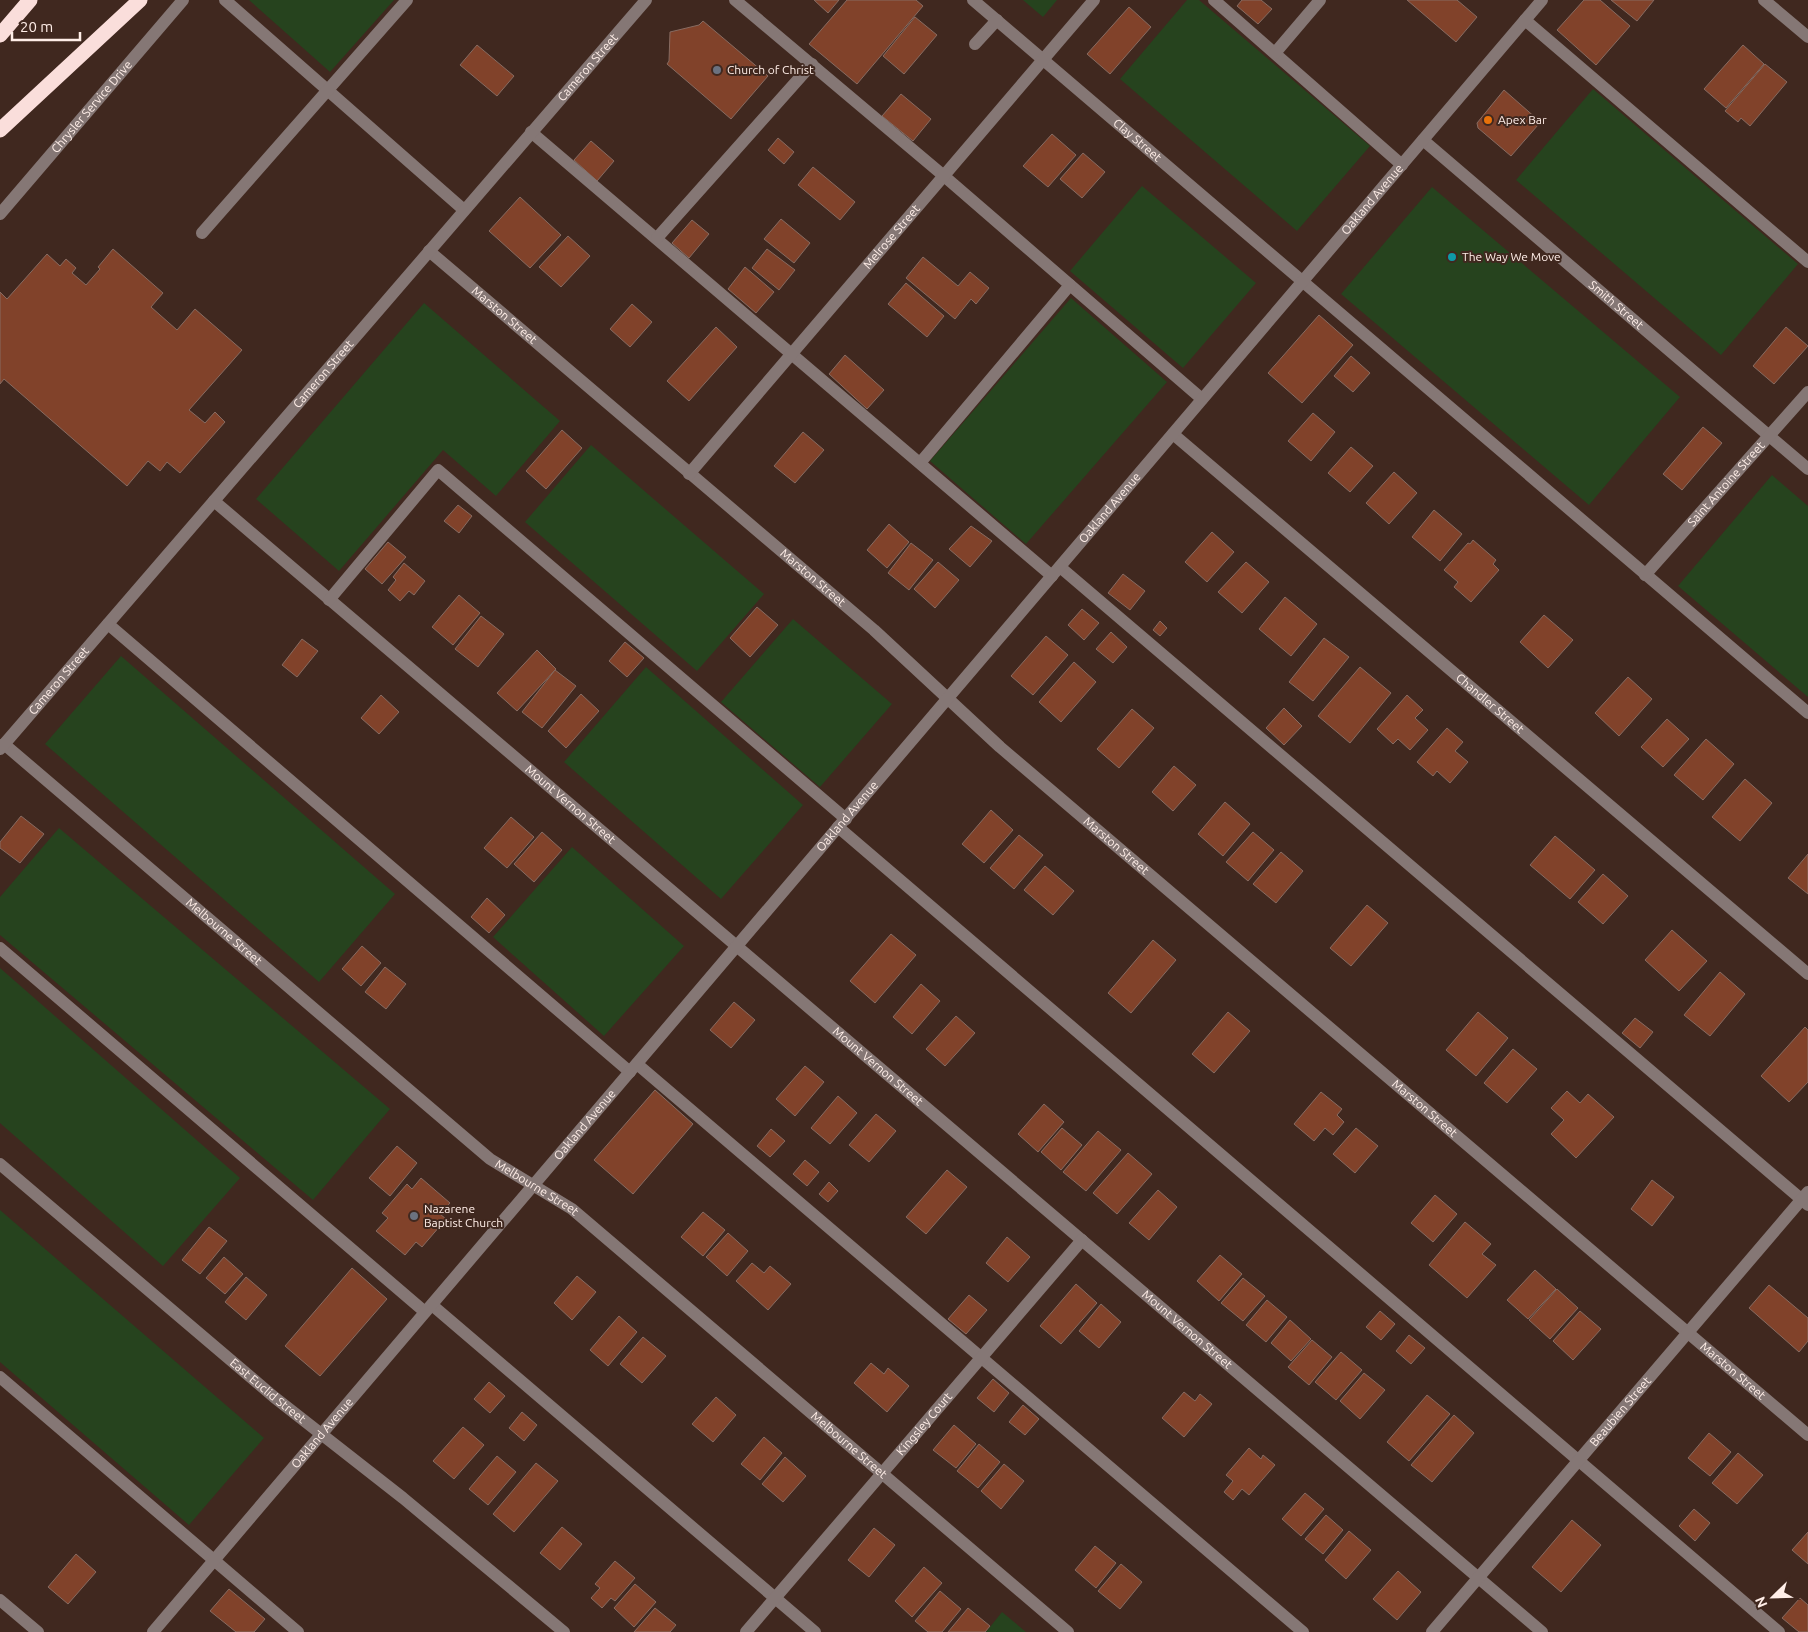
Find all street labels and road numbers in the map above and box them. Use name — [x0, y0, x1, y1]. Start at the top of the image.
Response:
street label: Cameron Street — [555, 30, 620, 104]
street label: Chrysler Service Drive — [48, 58, 134, 155]
street label: Clay Street — [1111, 116, 1164, 164]
street label: Oakland Avenue — [1338, 162, 1405, 237]
street label: Melrose Street — [860, 202, 922, 271]
street label: Smith Street — [1587, 278, 1646, 332]
street label: Marston Street — [470, 284, 540, 346]
street label: Cameron Street — [290, 337, 356, 410]
street label: Saint Antoine Street — [1685, 438, 1767, 529]
street label: Oakland Avenue — [1076, 470, 1143, 545]
street label: Marston Street — [778, 546, 848, 609]
street label: Cameron Street — [26, 644, 91, 717]
street label: Chandler Street — [1454, 671, 1527, 736]
street label: Mount Vernon Street — [523, 762, 618, 846]
street label: Oakland Avenue — [813, 778, 880, 854]
street label: Marston Street — [1081, 814, 1152, 877]
street label: Melbourne Street — [184, 895, 265, 967]
street label: Mount Vernon Street — [831, 1024, 926, 1108]
street label: Marston Street — [1390, 1077, 1460, 1140]
street label: Oakland Avenue — [551, 1087, 618, 1162]
street label: Melbourne Street — [493, 1157, 582, 1218]
street label: Mount Vernon Street — [1140, 1287, 1235, 1371]
street label: Marston Street — [1698, 1339, 1769, 1402]
street label: East Euclid Street — [228, 1356, 309, 1426]
street label: Beaubien Street — [1587, 1374, 1653, 1449]
street label: Kingsley Court — [894, 1389, 955, 1458]
street label: Oakland Avenue — [288, 1395, 355, 1471]
street label: Melbourne Street — [809, 1409, 890, 1481]

